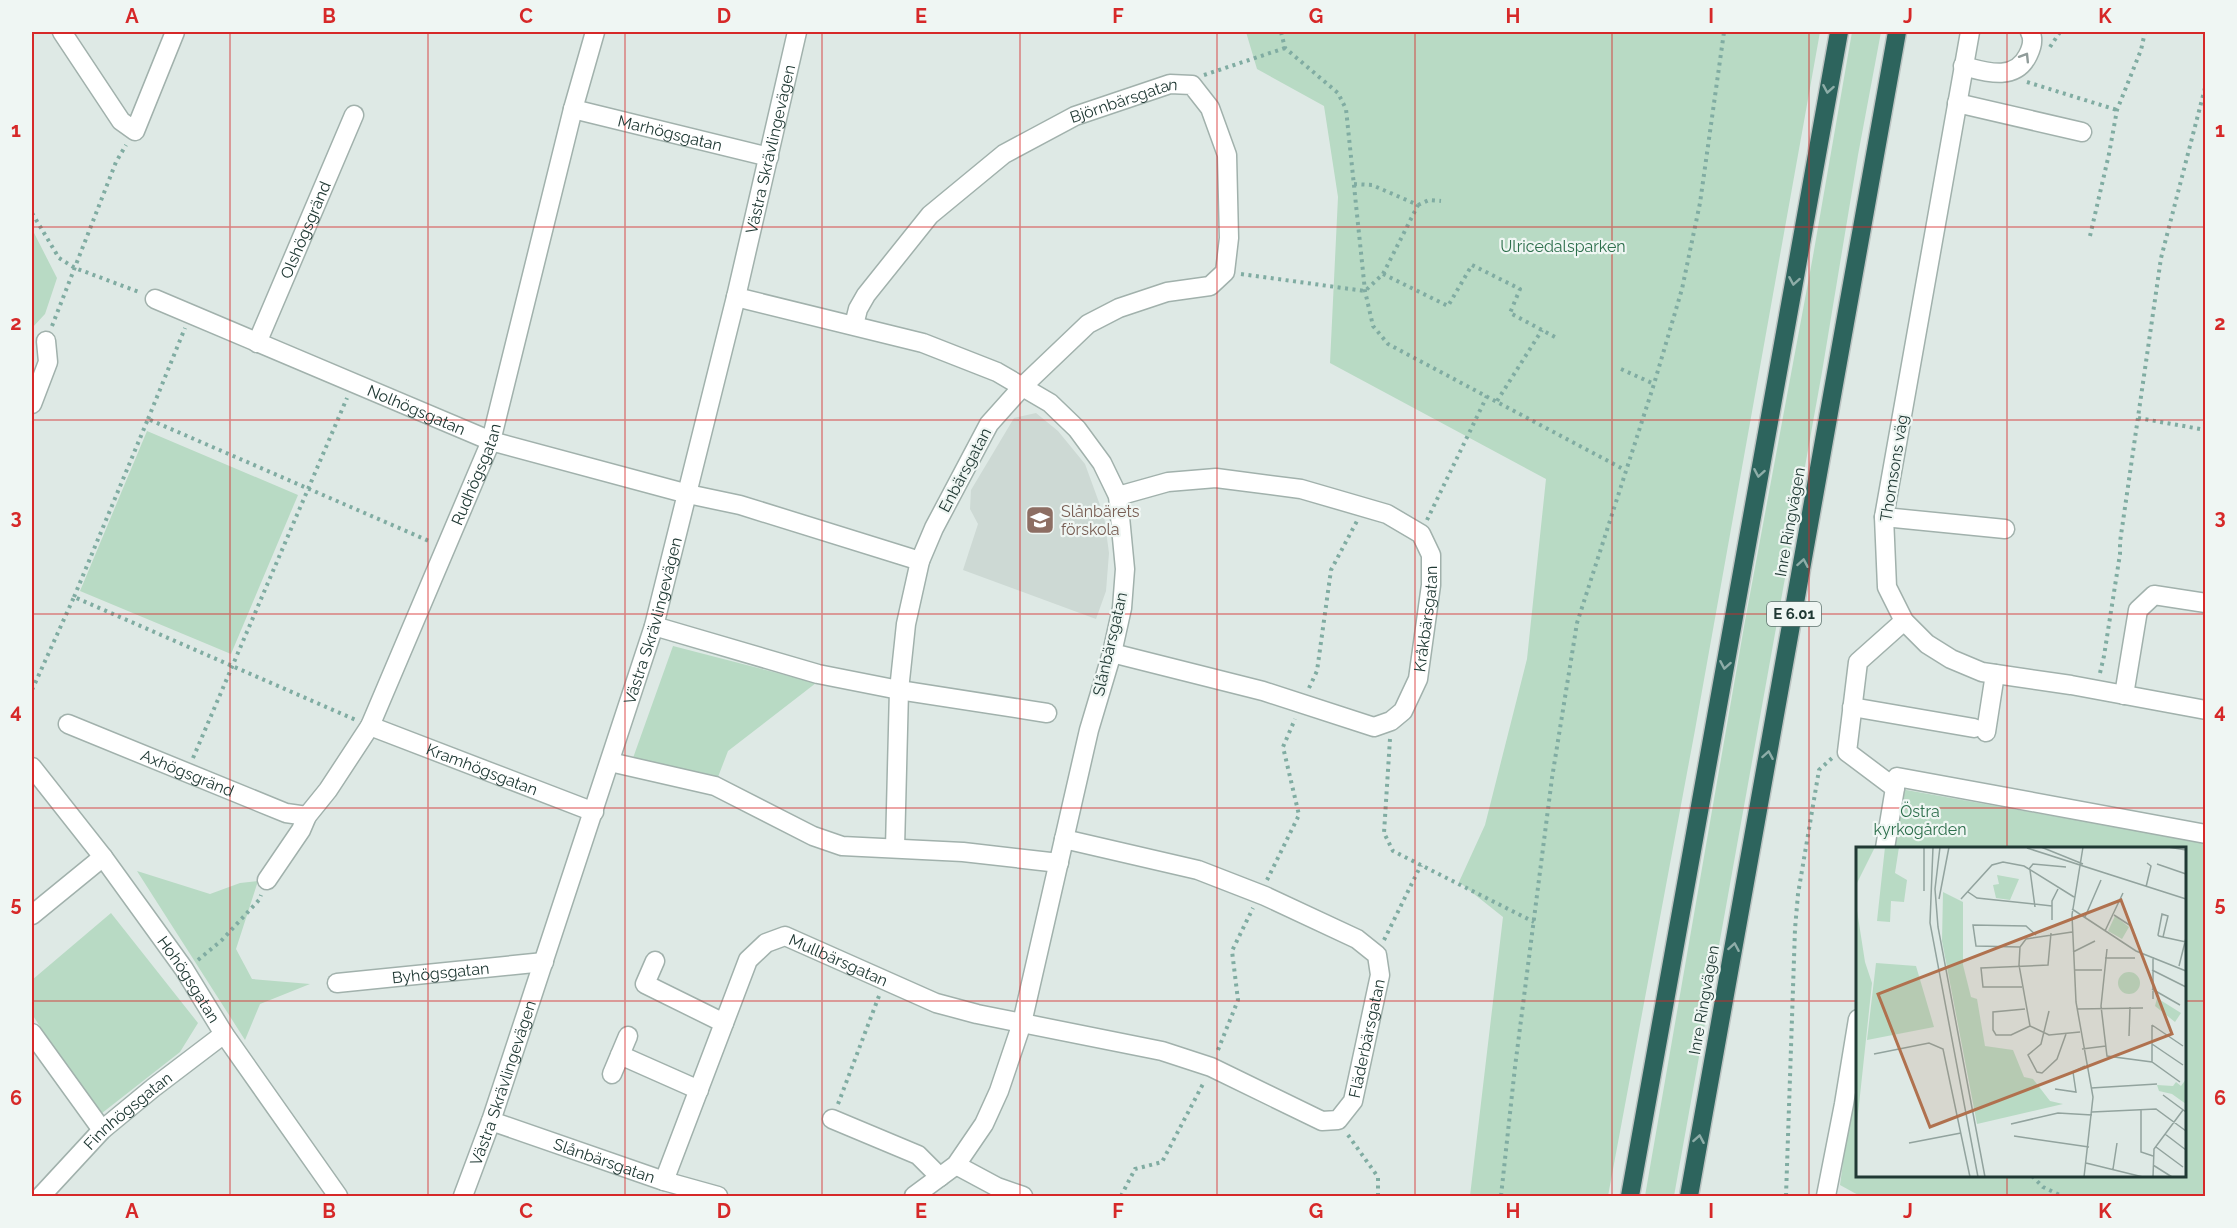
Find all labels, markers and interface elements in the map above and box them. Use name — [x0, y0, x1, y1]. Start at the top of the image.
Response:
text: A — [125, 4, 139, 28]
text: B — [322, 4, 336, 28]
text: C — [519, 4, 533, 28]
text: D — [717, 4, 731, 28]
text: E — [915, 4, 927, 28]
text: F — [1112, 4, 1124, 28]
text: G — [1309, 4, 1323, 28]
text: H — [1506, 4, 1520, 28]
text: I — [1708, 4, 1714, 28]
text: J — [1903, 4, 1913, 28]
text: K — [2098, 4, 2112, 28]
one-way arrow — [2018, 53, 2030, 63]
street label: Västra Skrävlingevägen — [741, 63, 799, 236]
street label: Björnbärsgatan — [1067, 74, 1178, 127]
one-way arrow — [1822, 84, 1835, 94]
street label: Marhögsgatan — [616, 111, 724, 155]
text: 1 — [11, 118, 21, 142]
text: 1 — [2215, 118, 2225, 142]
street label: Olshögsgränd — [276, 178, 334, 281]
park label: Ulricedalsparken — [1500, 237, 1626, 256]
one-way arrow — [1788, 276, 1801, 286]
text: 2 — [10, 311, 22, 335]
text: 2 — [2214, 311, 2226, 335]
street label: Nolhögsgatan — [365, 380, 468, 439]
street label: Thomsons väg — [1876, 413, 1912, 523]
street label: Rudhögsgatan — [447, 421, 505, 528]
street label: Enbärsgatan — [935, 425, 995, 515]
street label: Inre Ringvägen — [1771, 466, 1809, 578]
one-way arrow — [1754, 468, 1766, 478]
place label: Slånbärets förskola — [1061, 502, 1140, 539]
school or university icon: Slånbärets förskola — [1024, 504, 1056, 536]
text: 3 — [10, 505, 22, 529]
text: 3 — [2214, 505, 2226, 529]
street label: Västra Skrävlingevägen — [619, 535, 685, 707]
one-way arrow — [1796, 559, 1809, 569]
street label: Kråkbärsgatan — [1410, 566, 1441, 673]
street label: Slånbärsgatan — [1089, 590, 1131, 698]
road number: E 6.01 — [1767, 602, 1821, 626]
one-way arrow — [1719, 660, 1732, 670]
text: 4 — [10, 699, 22, 723]
text: 4 — [2214, 699, 2226, 723]
street label: Kramhögsgatan — [424, 739, 540, 799]
street label: Axhögsgränd — [138, 745, 237, 800]
one-way arrow — [1762, 750, 1774, 760]
park label: Östra kyrkogården — [1873, 801, 1967, 839]
inset map — [1856, 847, 2186, 1177]
text: 5 — [10, 892, 22, 916]
text: 5 — [2214, 892, 2226, 916]
street label: Mullbärsgatan — [786, 930, 891, 990]
street label: Hohögsgatan — [154, 932, 224, 1026]
one-way arrow — [1727, 942, 1740, 952]
street label: Inre Ringvägen — [1685, 944, 1723, 1056]
street label: Byhögsgatan — [391, 958, 490, 987]
street label: Fläderbärsgatan — [1344, 977, 1388, 1100]
street label: Västra Skrävlingevägen — [466, 998, 540, 1168]
street label: Finnhögsgatan — [79, 1068, 176, 1153]
text: 6 — [10, 1086, 22, 1110]
text: 6 — [2214, 1086, 2226, 1110]
street label: Slånbärsgatan — [551, 1134, 658, 1187]
one-way arrow — [1692, 1134, 1705, 1144]
text: A — [125, 1199, 139, 1223]
text: B — [322, 1199, 336, 1223]
text: C — [519, 1199, 533, 1223]
text: D — [717, 1199, 731, 1223]
text: E — [915, 1199, 927, 1223]
text: F — [1112, 1199, 1124, 1223]
text: G — [1309, 1199, 1323, 1223]
text: H — [1506, 1199, 1520, 1223]
text: I — [1708, 1199, 1714, 1223]
text: J — [1903, 1199, 1913, 1223]
text: K — [2098, 1199, 2112, 1223]

